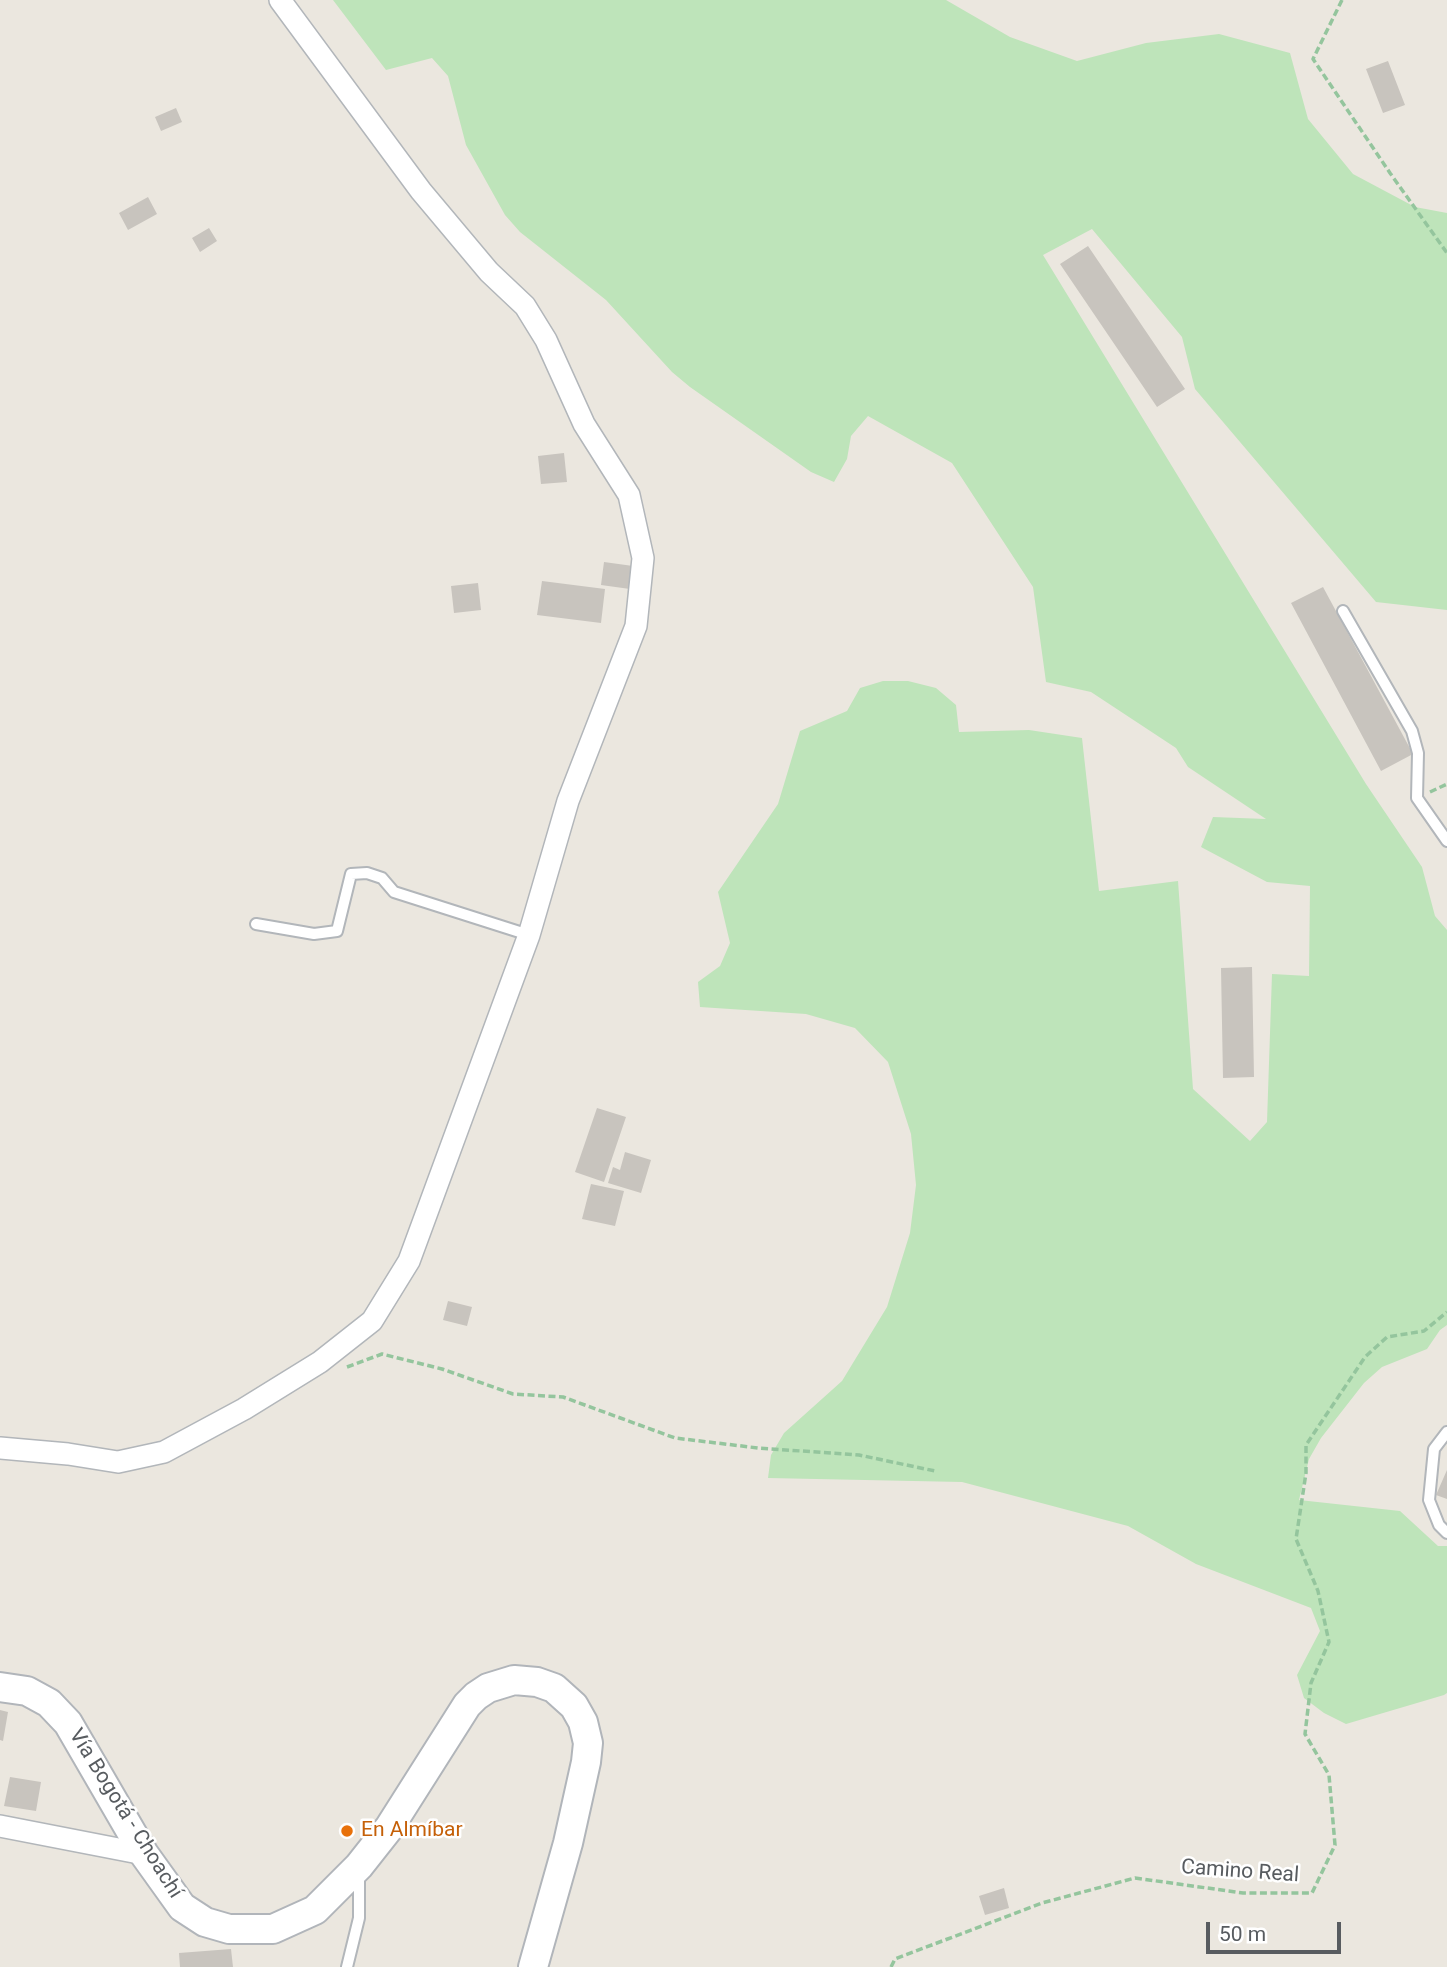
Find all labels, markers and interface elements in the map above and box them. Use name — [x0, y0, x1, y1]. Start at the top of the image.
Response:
street label: Vía Bogotá - Choachí — [63, 1725, 187, 1903]
place label: En Almíbar — [361, 1818, 462, 1844]
marker: En Almíbar — [339, 1823, 355, 1839]
street label: Camino Real — [1180, 1855, 1300, 1889]
scale bar — [1209, 1908, 1344, 1952]
text: 50 m — [1219, 1922, 1266, 1946]

